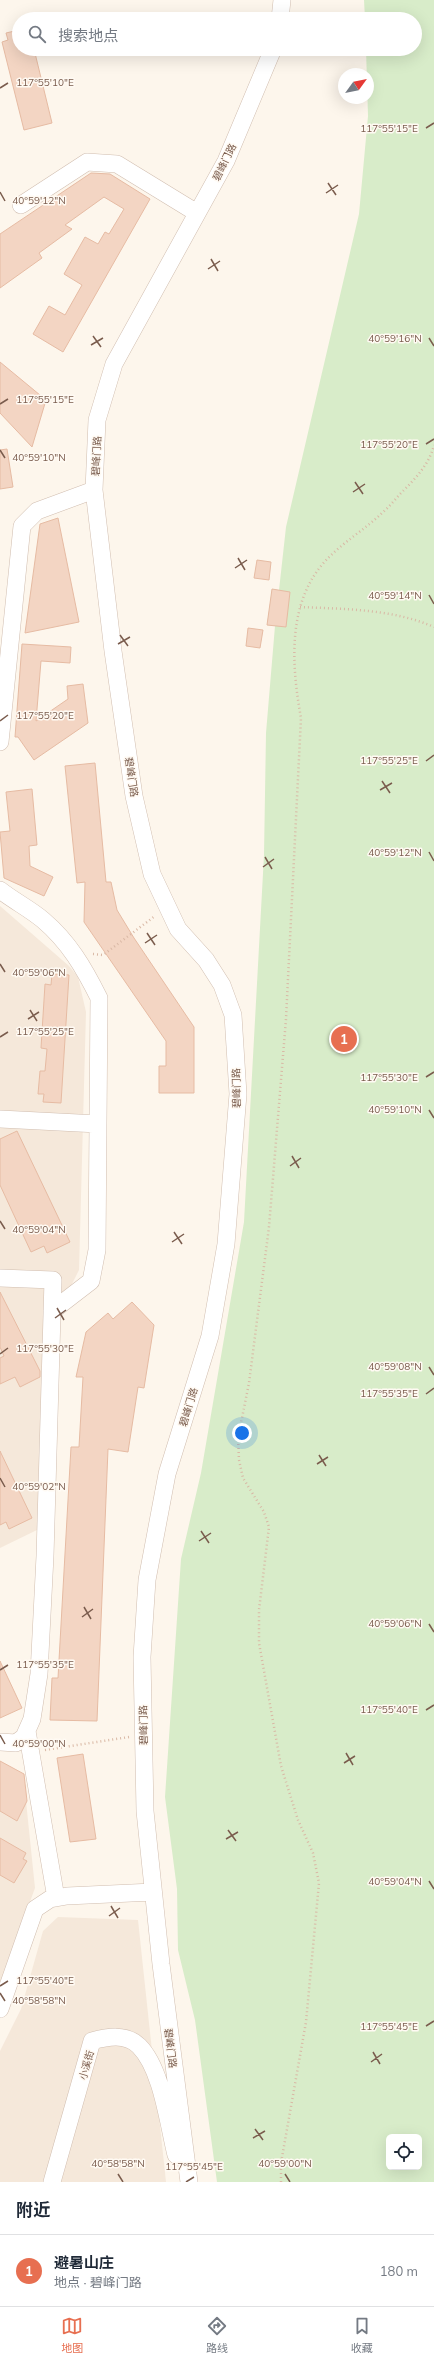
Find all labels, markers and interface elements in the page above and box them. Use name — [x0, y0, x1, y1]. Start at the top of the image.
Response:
search box — [12, 12, 422, 56]
icon: search — [26, 23, 48, 45]
text: 搜索地点 — [58, 26, 118, 45]
north arrow — [338, 68, 374, 104]
text: 117°55'10"E — [16, 76, 74, 89]
text: 117°55'15"E — [360, 122, 418, 135]
street label: 碧峰门路 — [210, 141, 239, 183]
text: 40°59'12"N — [12, 194, 66, 207]
text: 40°59'16"N — [368, 332, 422, 345]
text: 117°55'15"E — [16, 393, 74, 406]
street label: 碧峰门路 — [89, 436, 104, 476]
text: 117°55'20"E — [360, 438, 418, 451]
text: 40°59'10"N — [12, 451, 66, 464]
text: 40°59'14"N — [368, 589, 422, 602]
text: 117°55'20"E — [16, 709, 74, 722]
text: 117°55'25"E — [360, 754, 418, 767]
street label: 碧峰门路 — [122, 756, 141, 798]
text: 40°59'12"N — [368, 846, 422, 859]
text: 40°59'06"N — [12, 966, 66, 979]
pin: 1 — [331, 1024, 357, 1054]
text: 117°55'25"E — [16, 1025, 74, 1038]
street label: 碧峰门路 — [230, 1068, 243, 1108]
text: 117°55'30"E — [360, 1071, 418, 1084]
text: 40°59'10"N — [368, 1103, 422, 1116]
text: 40°59'04"N — [12, 1223, 66, 1236]
text: 117°55'30"E — [16, 1342, 74, 1355]
text: 40°59'08"N — [368, 1360, 422, 1373]
street label: 碧峰门路 — [176, 1386, 201, 1428]
text: 117°55'35"E — [360, 1387, 418, 1400]
your location — [232, 1423, 252, 1443]
text: 40°59'02"N — [12, 1480, 66, 1493]
text: 40°59'06"N — [368, 1617, 422, 1630]
text: 117°55'35"E — [16, 1658, 74, 1671]
text: 117°55'40"E — [360, 1703, 418, 1716]
street label: 碧峰门路 — [137, 1705, 150, 1745]
text: 40°59'00"N — [12, 1737, 66, 1750]
text: 40°59'04"N — [368, 1875, 422, 1888]
text: 117°55'40"E — [16, 1974, 74, 1987]
text: 40°58'58"N — [12, 1994, 66, 2007]
text: 117°55'45"E — [360, 2020, 418, 2033]
street label: 碧峰门路 — [162, 2027, 179, 2069]
street label: 小溪街 — [76, 2049, 97, 2081]
map controls — [386, 2134, 422, 2170]
button: locate — [386, 2134, 422, 2170]
text: 40°58'58"N — [91, 2157, 145, 2170]
text: 40°59'00"N — [258, 2157, 312, 2170]
text: 117°55'45"E — [165, 2160, 223, 2173]
text: 附近 — [16, 2199, 50, 2220]
text: 避暑山庄 — [54, 2253, 114, 2272]
text: 1 — [25, 2263, 33, 2279]
text: 180 m — [380, 2263, 418, 2279]
text: 地点 · 碧峰门路 — [54, 2274, 142, 2290]
tab: 地图 — [61, 2315, 83, 2355]
tab: 路线 — [206, 2315, 228, 2355]
tab: 收藏 — [351, 2315, 373, 2355]

